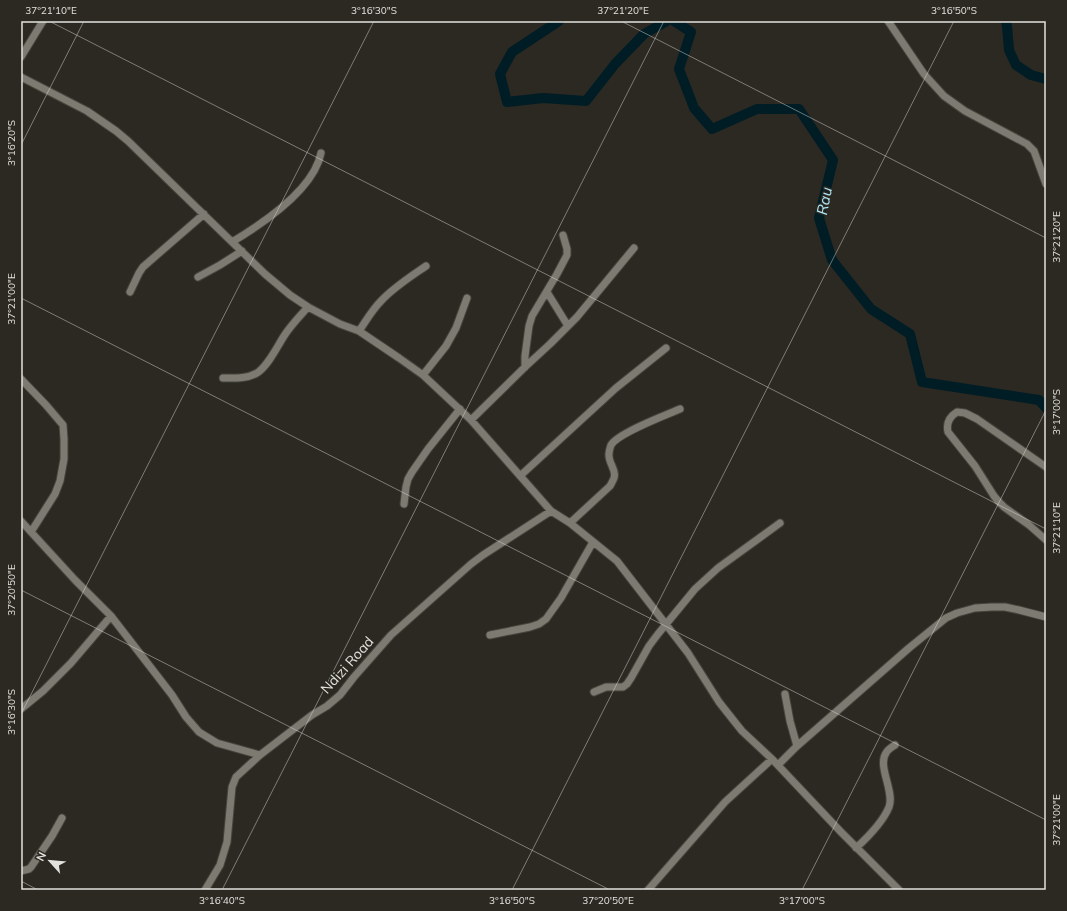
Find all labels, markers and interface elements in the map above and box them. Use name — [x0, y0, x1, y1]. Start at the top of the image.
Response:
text: 37°21'10"E — [25, 4, 77, 17]
text: 3°16'30"S — [351, 4, 397, 17]
text: 37°21'20"E — [597, 4, 649, 17]
text: 3°16'50"S — [931, 4, 977, 17]
text: 3°16'20"S — [5, 120, 18, 166]
water label: Rau — [812, 185, 836, 217]
text: 37°21'20"E — [1050, 211, 1063, 263]
text: 37°21'00"E — [5, 273, 18, 325]
text: 3°17'00"S — [1050, 389, 1063, 435]
text: 37°21'10"E — [1050, 502, 1063, 554]
text: 37°20'50"E — [5, 564, 18, 616]
street label: Ndizi Road — [317, 633, 377, 697]
text: 3°16'30"S — [5, 689, 18, 735]
text: 37°21'00"E — [1050, 794, 1063, 846]
north arrow — [30, 841, 70, 881]
text: N — [33, 850, 49, 863]
text: 3°16'40"S — [199, 894, 245, 907]
text: 3°16'50"S — [489, 894, 535, 907]
text: 37°20'50"E — [582, 894, 634, 907]
text: 3°17'00"S — [779, 894, 825, 907]

